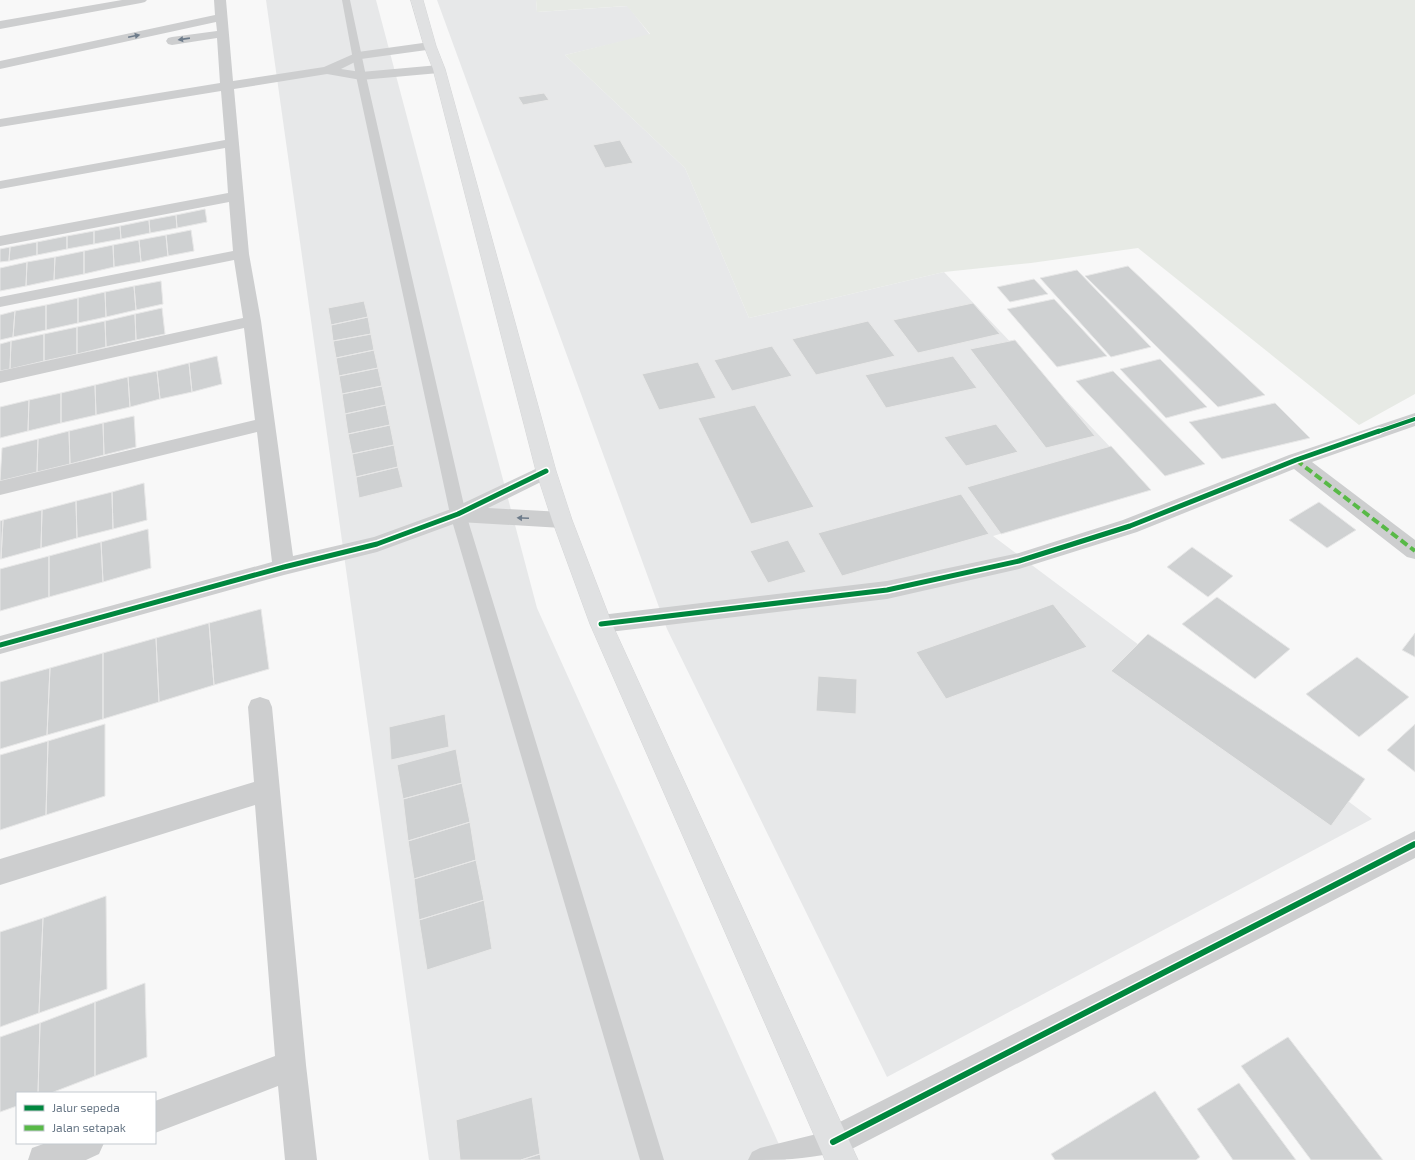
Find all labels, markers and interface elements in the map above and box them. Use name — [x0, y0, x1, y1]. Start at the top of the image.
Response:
one-way arrow — [128, 32, 140, 38]
one-way arrow — [178, 36, 190, 42]
one-way arrow — [517, 514, 529, 521]
legend — [16, 1092, 156, 1144]
text: Jalur sepeda — [52, 1100, 120, 1114]
text: Jalan setapak — [52, 1120, 126, 1134]

